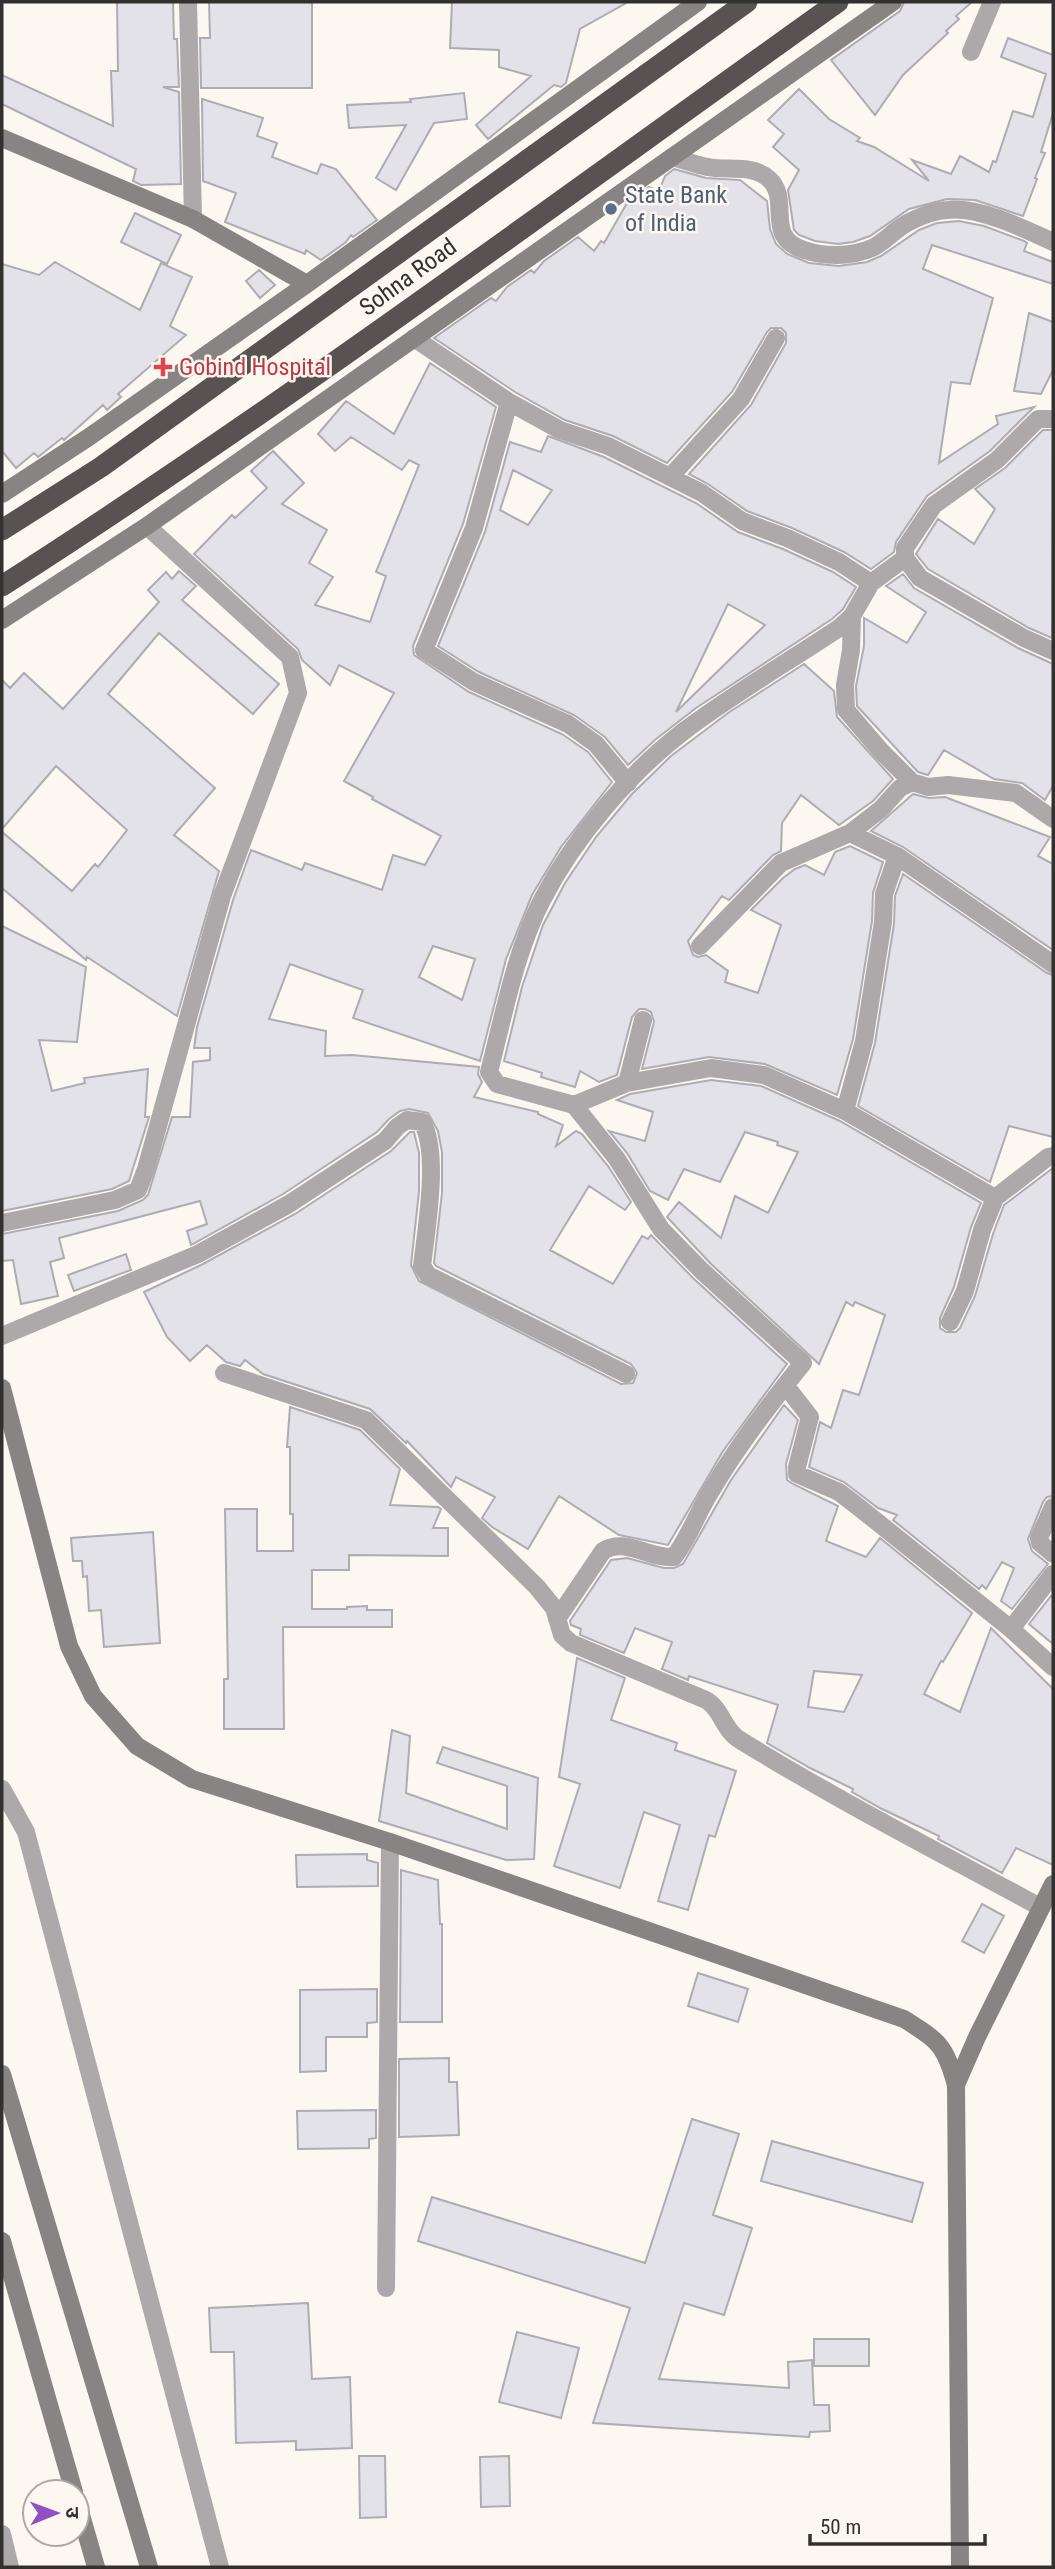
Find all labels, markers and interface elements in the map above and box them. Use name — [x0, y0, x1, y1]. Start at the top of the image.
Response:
place label: State Bank of India — [625, 181, 727, 237]
marker: State Bank of India — [603, 201, 619, 217]
street label: Sohna Road — [354, 232, 462, 322]
place label: Gobind Hospital — [179, 353, 331, 381]
marker: Gobind Hospital — [153, 357, 173, 377]
north arrow — [21, 2478, 91, 2548]
scale bar — [810, 2502, 985, 2546]
text: उ — [61, 2507, 84, 2519]
text: 50 m — [820, 2515, 861, 2539]

